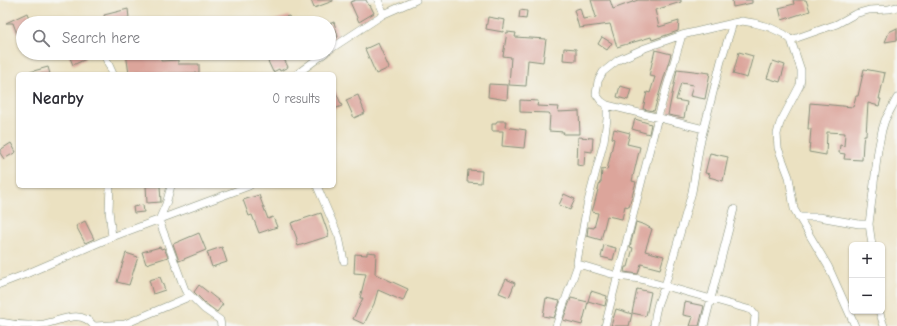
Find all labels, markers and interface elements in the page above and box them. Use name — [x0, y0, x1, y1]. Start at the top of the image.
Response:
search box — [16, 16, 336, 60]
icon: search — [30, 27, 52, 49]
text: Search here — [62, 29, 140, 47]
text: Nearby — [32, 89, 83, 108]
text: 0 results — [272, 91, 320, 106]
map controls — [849, 242, 885, 314]
button: + — [849, 242, 885, 278]
button: − — [849, 278, 885, 314]

